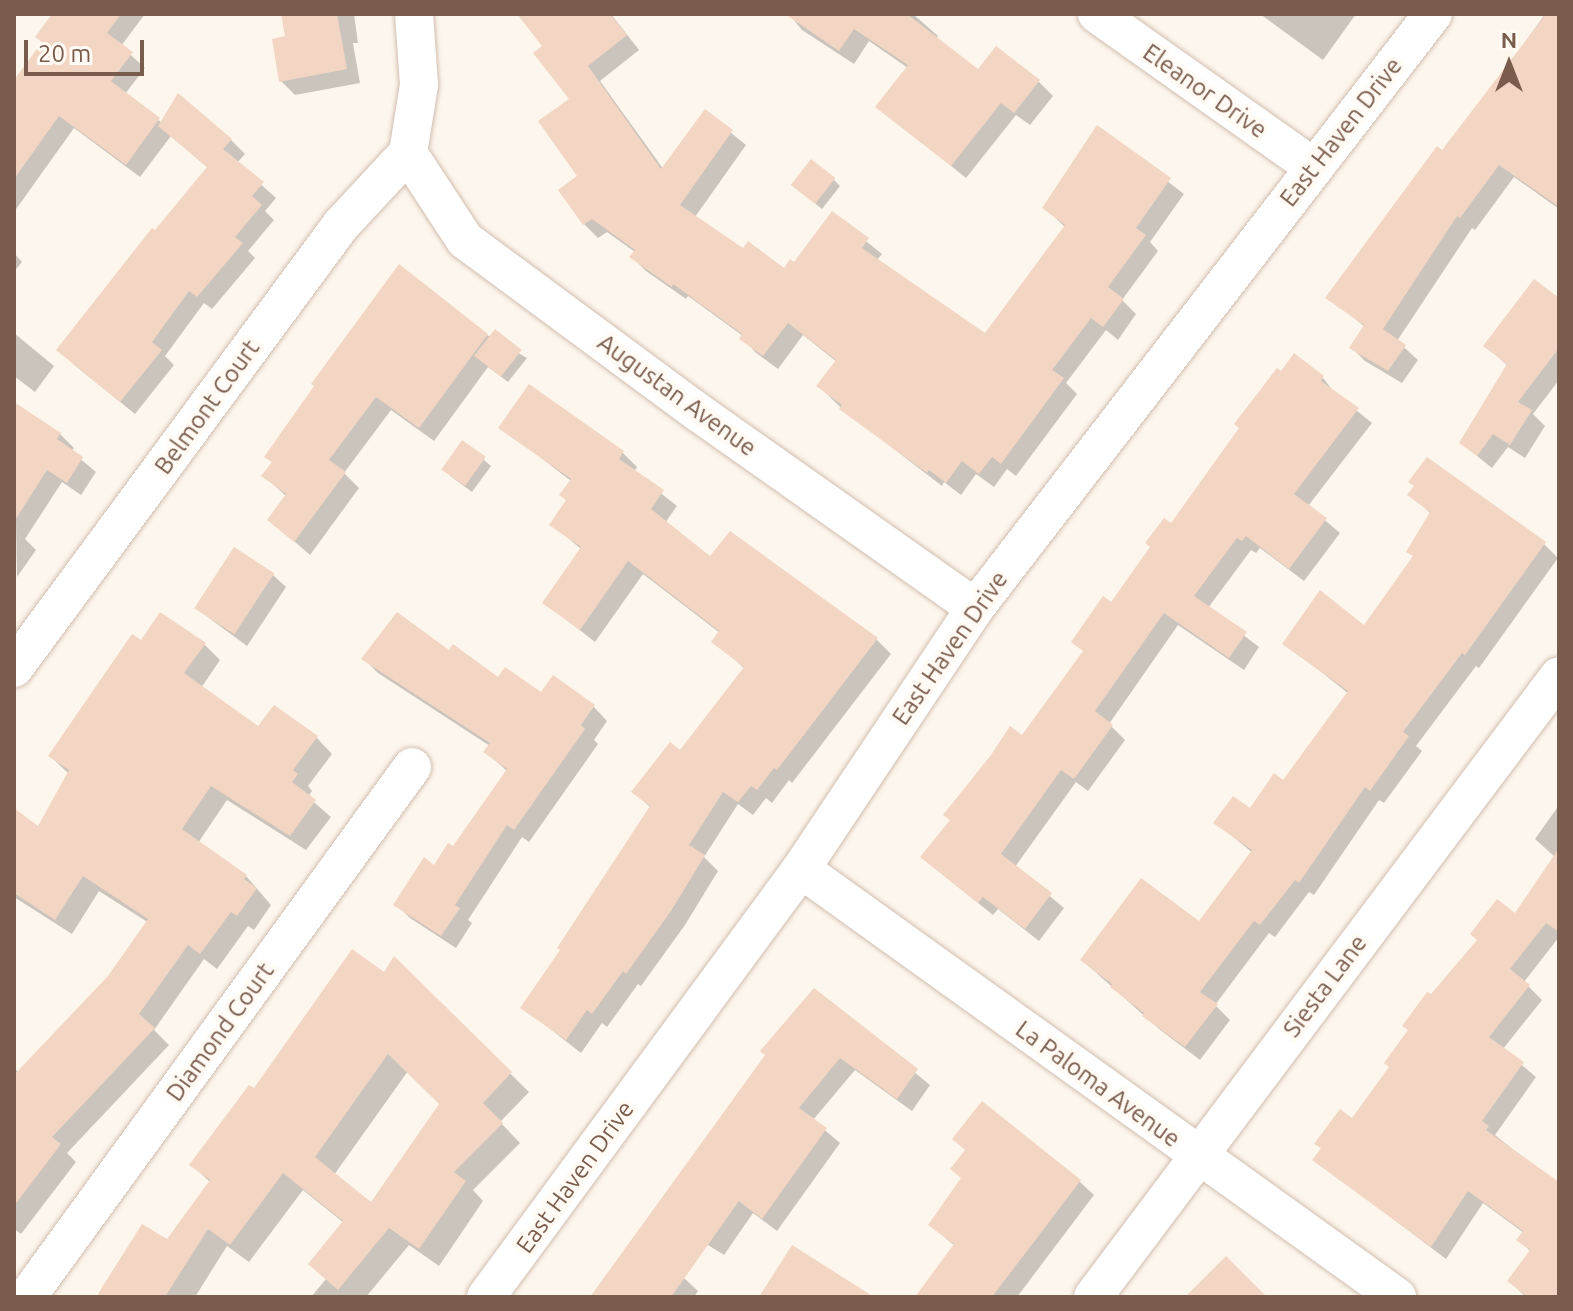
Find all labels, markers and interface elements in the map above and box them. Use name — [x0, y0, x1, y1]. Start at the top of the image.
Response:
scale bar — [28, 24, 148, 74]
north arrow — [1469, 24, 1549, 104]
text: N — [1501, 27, 1517, 52]
street label: Eleanor Drive — [1138, 38, 1272, 144]
text: 20 m — [38, 40, 91, 67]
street label: East Haven Drive — [1274, 52, 1408, 212]
street label: Augustan Avenue — [592, 328, 762, 462]
street label: Belmont Court — [149, 334, 265, 480]
street label: East Haven Drive — [886, 566, 1014, 730]
street label: Siesta Lane — [1277, 929, 1373, 1043]
street label: Diamond Court — [160, 957, 280, 1107]
street label: La Paloma Avenue — [1010, 1015, 1186, 1153]
street label: East Haven Drive — [510, 1095, 640, 1259]

